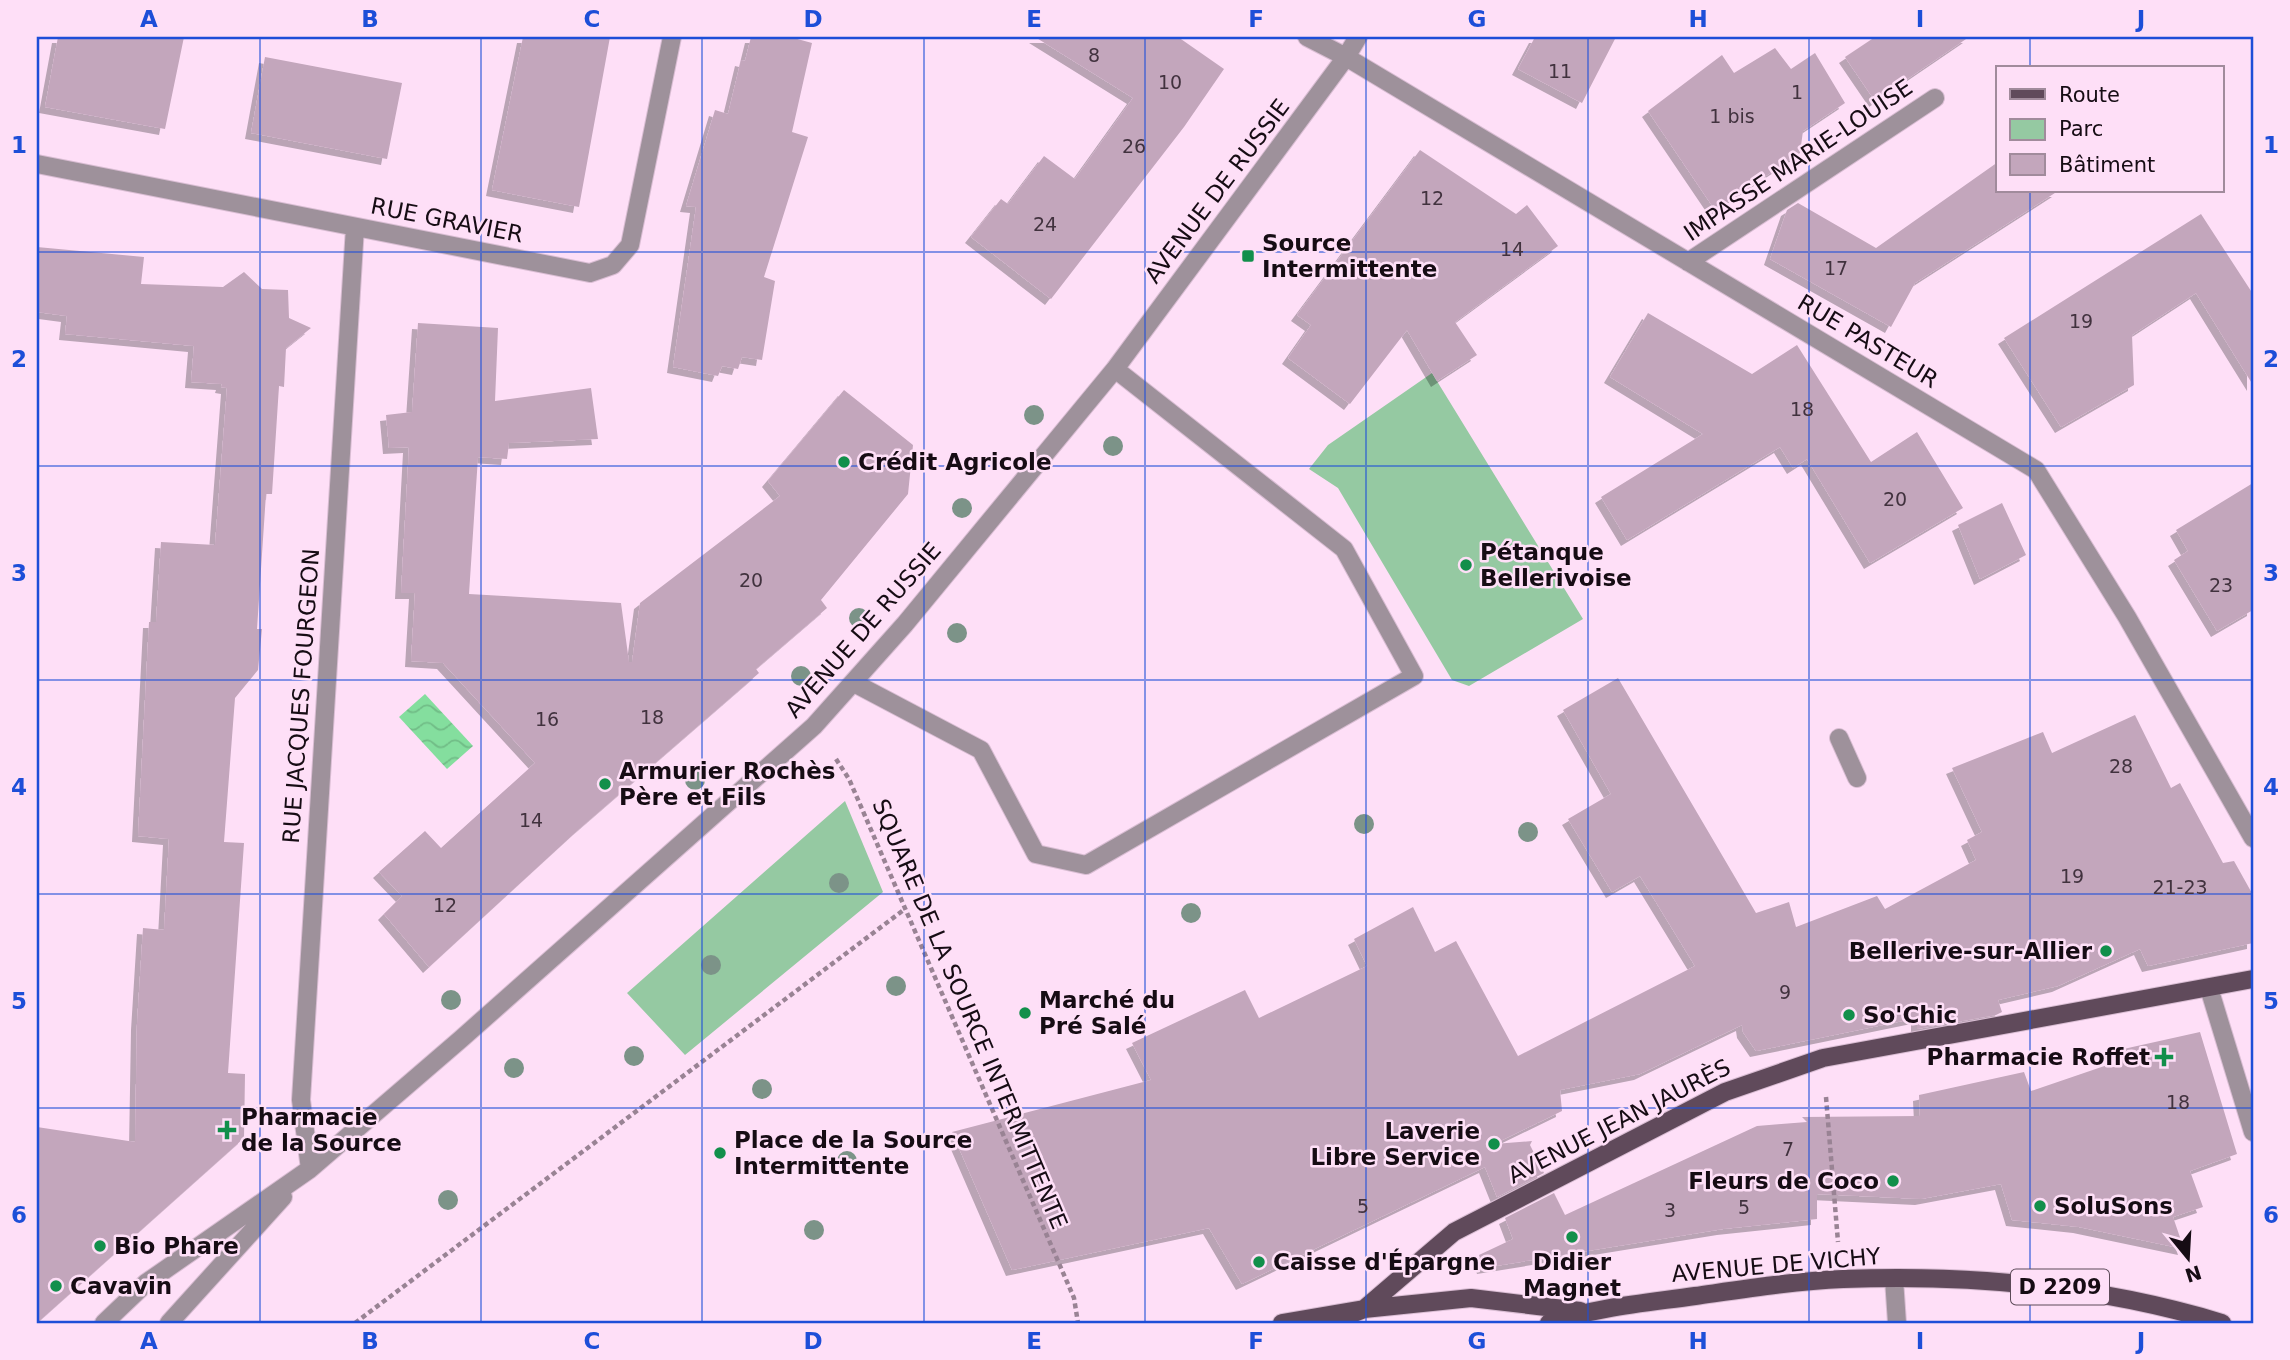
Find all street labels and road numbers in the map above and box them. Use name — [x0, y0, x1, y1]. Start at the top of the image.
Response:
street label: IMPASSE MARIE-LOUISE — [1679, 74, 1917, 246]
street label: AVENUE DE RUSSIE — [1139, 94, 1295, 288]
street label: RUE GRAVIER — [369, 192, 525, 248]
street label: RUE PASTEUR — [1793, 289, 1943, 393]
street label: AVENUE DE RUSSIE — [780, 537, 946, 723]
street label: RUE JACQUES FOURGEON — [278, 548, 324, 844]
street label: SQUARE DE LA SOURCE INTERMITTENTE — [867, 795, 1073, 1233]
street label: AVENUE JEAN JAURÈS — [1503, 1053, 1735, 1188]
street label: AVENUE DE VICHY — [1670, 1243, 1883, 1287]
road number: D 2209 — [2011, 1270, 2109, 1304]

